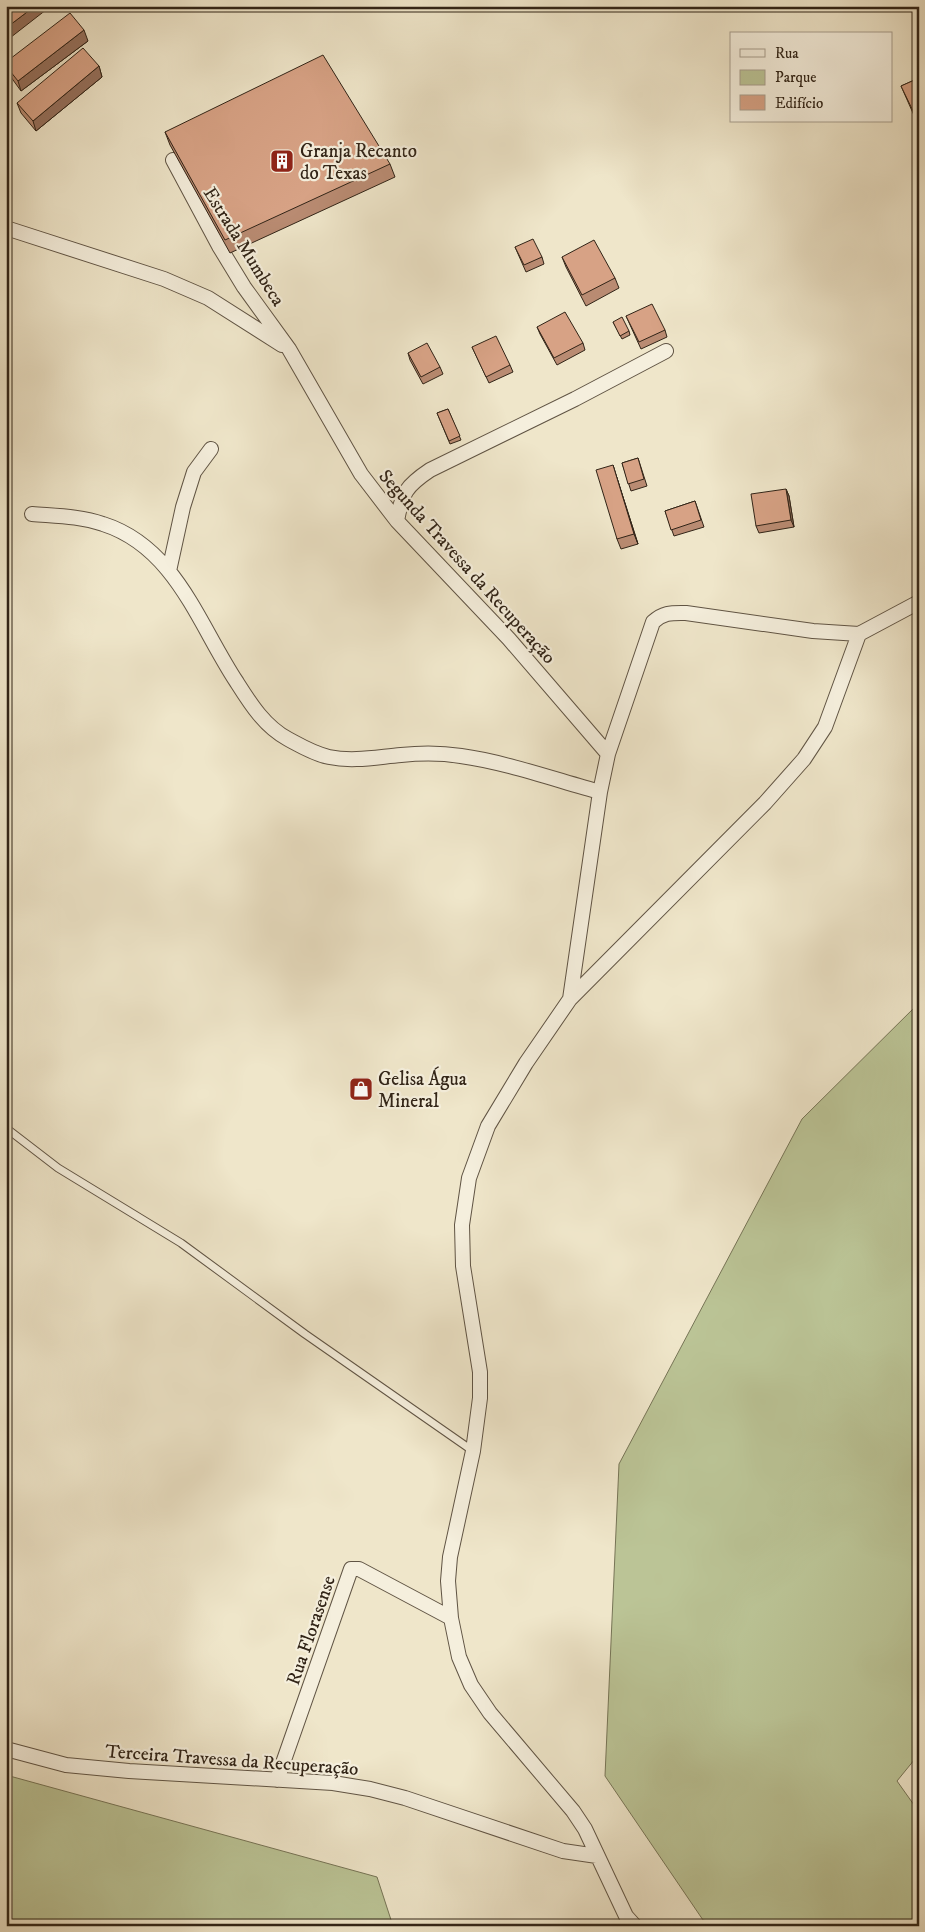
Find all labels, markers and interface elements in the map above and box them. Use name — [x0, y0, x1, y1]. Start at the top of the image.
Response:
legend — [730, 32, 892, 122]
text: Rua — [775, 44, 799, 63]
text: Parque — [775, 68, 816, 87]
text: Edifício — [775, 94, 823, 113]
place label: Granja Recanto do Texas — [300, 140, 417, 185]
building icon: Granja Recanto do Texas — [269, 148, 295, 174]
street label: Estrada Mumbeca — [198, 183, 290, 311]
street label: Segunda Travessa da Recuperação — [373, 465, 560, 669]
place label: Gelisa Água Mineral — [378, 1066, 467, 1113]
shop icon: Gelisa Água Mineral — [348, 1076, 374, 1102]
street label: Rua Florasense — [282, 1573, 341, 1688]
street label: Terceira Travessa da Recuperação — [105, 1740, 359, 1781]

